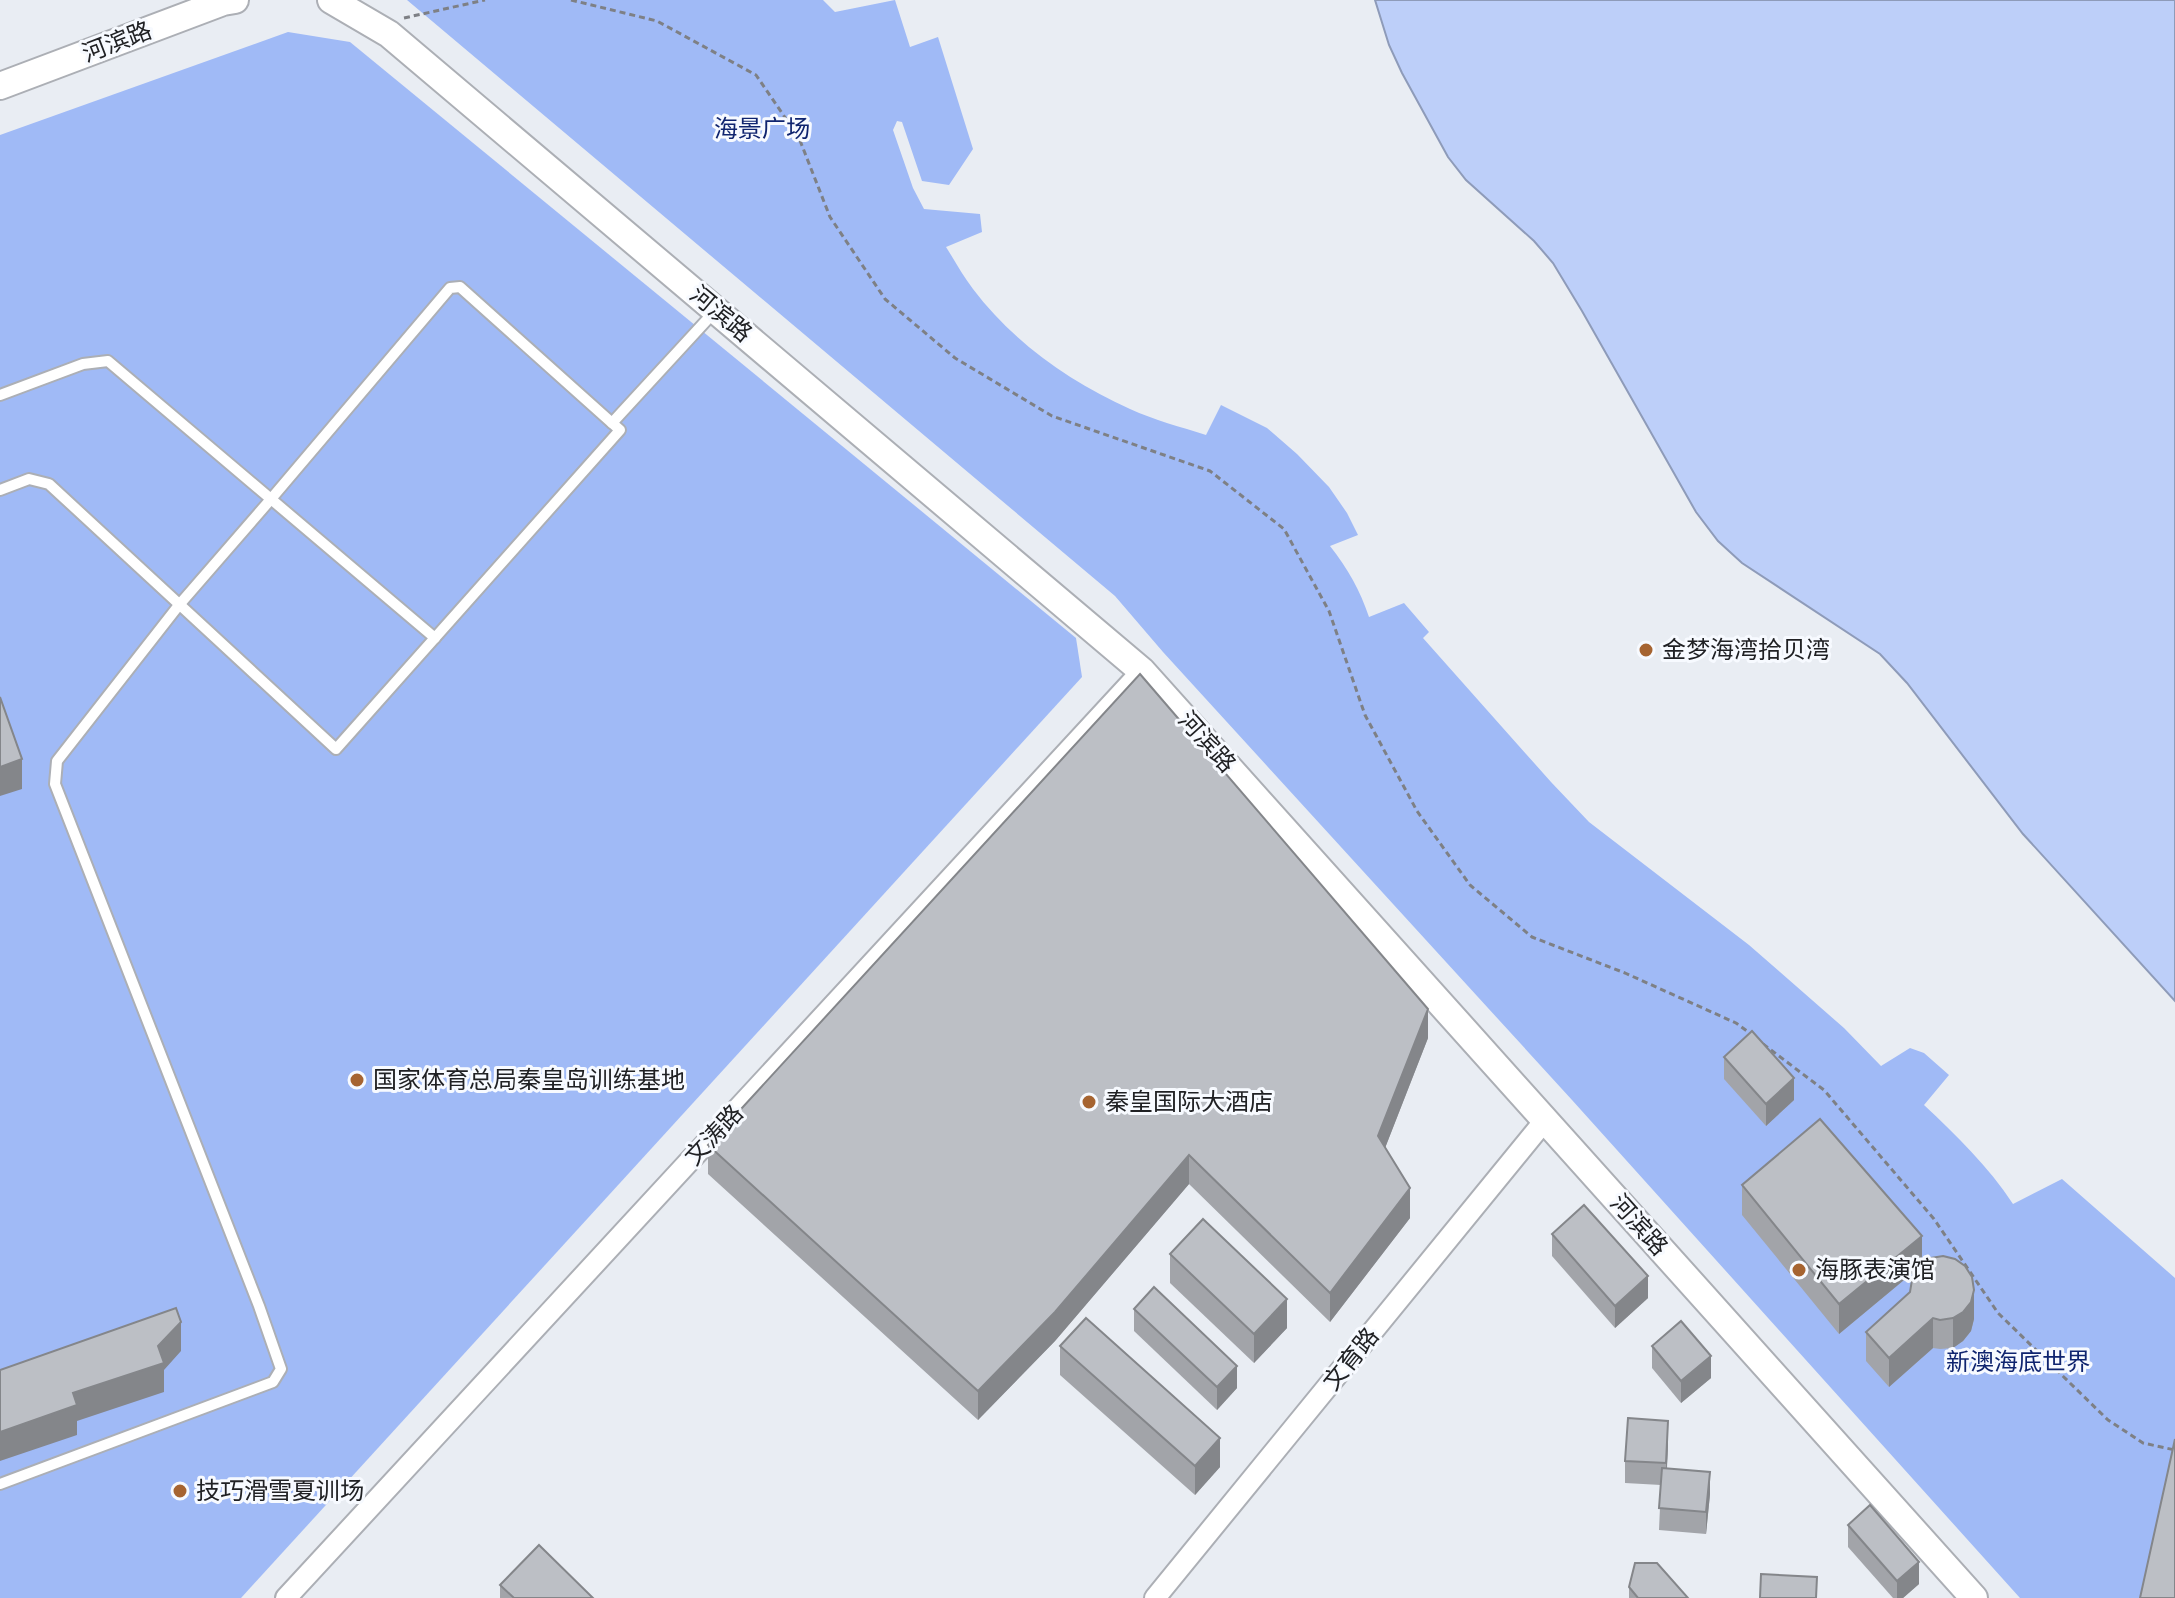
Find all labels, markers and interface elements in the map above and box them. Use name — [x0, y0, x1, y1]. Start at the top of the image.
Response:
street label: 河滨路 — [78, 16, 156, 69]
park label: 海景广场 — [714, 115, 810, 144]
street label: 河滨路 — [684, 280, 758, 349]
place label: 金梦海湾拾贝湾 — [1662, 636, 1830, 665]
marker: 金梦海湾拾贝湾 — [1637, 641, 1655, 659]
street label: 河滨路 — [1172, 706, 1241, 779]
place label: 国家体育总局秦皇岛训练基地 — [373, 1066, 685, 1095]
marker: 国家体育总局秦皇岛训练基地 — [348, 1071, 366, 1089]
place label: 秦皇国际大酒店 — [1105, 1088, 1273, 1117]
marker: 秦皇国际大酒店 — [1080, 1093, 1098, 1111]
street label: 文涛路 — [679, 1099, 750, 1172]
street label: 河滨路 — [1604, 1189, 1673, 1262]
place label: 海豚表演馆 — [1815, 1256, 1935, 1285]
marker: 海豚表演馆 — [1790, 1261, 1808, 1279]
street label: 文育路 — [1317, 1322, 1385, 1396]
park label: 新澳海底世界 — [1946, 1348, 2090, 1377]
place label: 技巧滑雪夏训场 — [196, 1477, 364, 1506]
marker: 技巧滑雪夏训场 — [171, 1482, 189, 1500]

